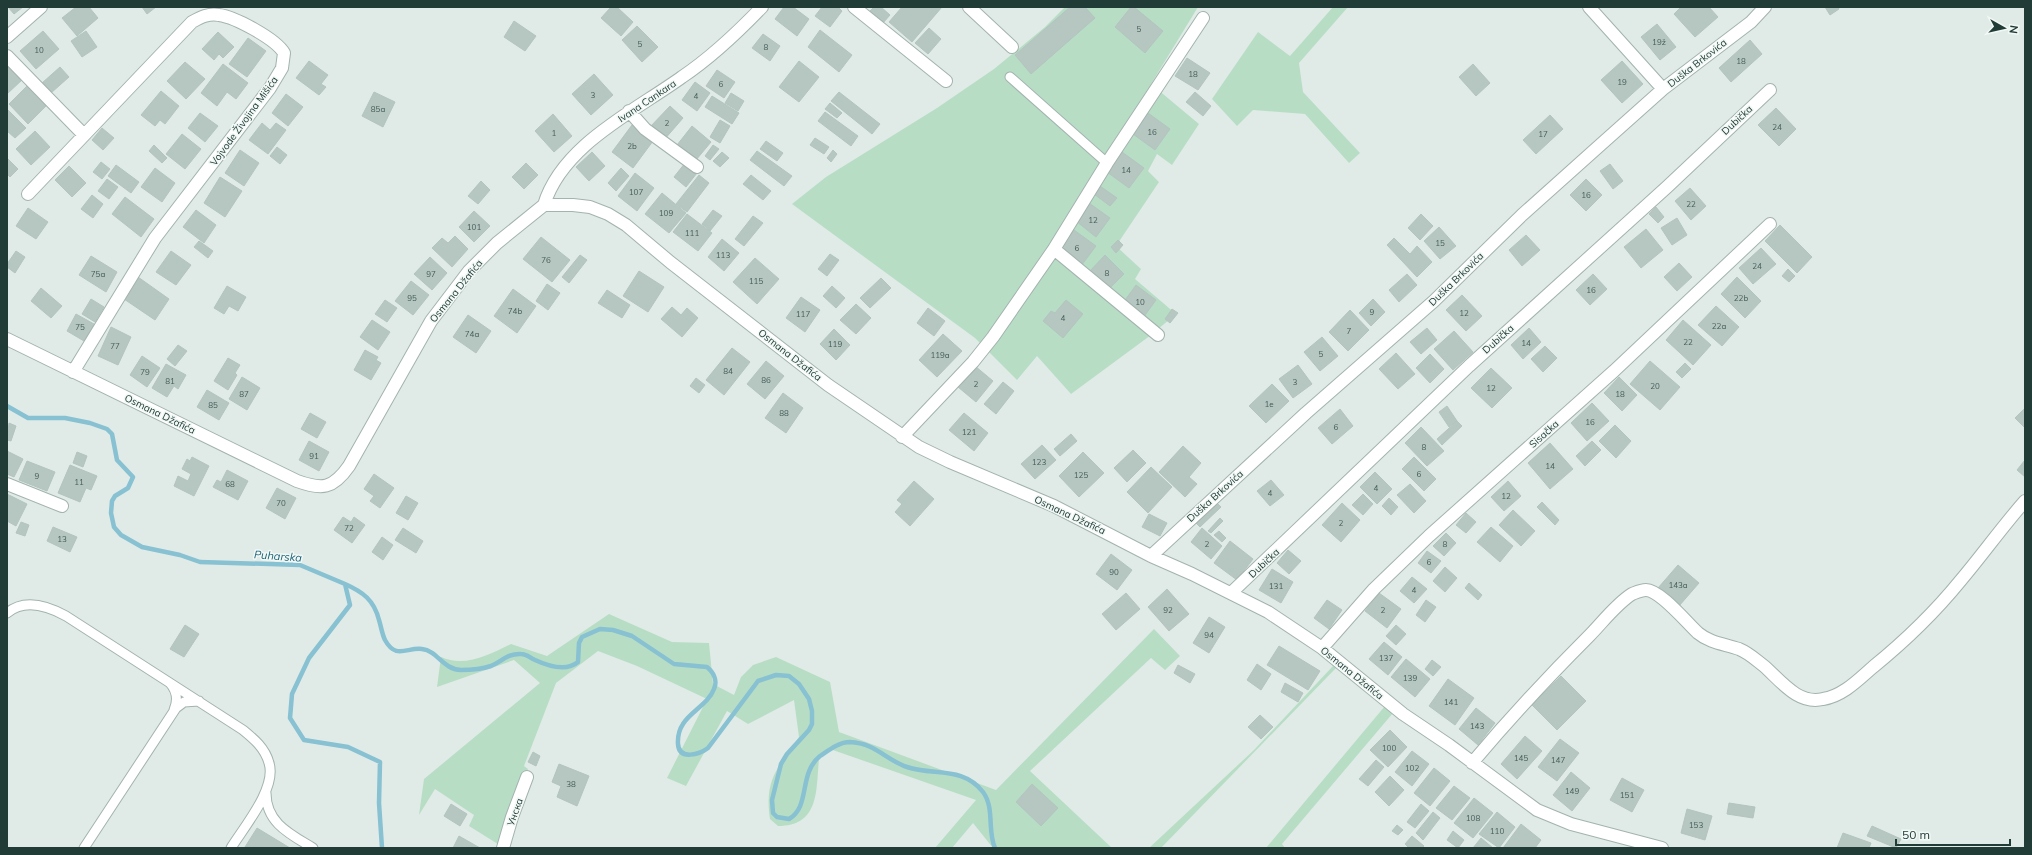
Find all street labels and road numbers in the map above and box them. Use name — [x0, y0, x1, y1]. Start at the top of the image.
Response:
street label: Duška Brkovića — [1665, 36, 1729, 90]
street label: Vojvode Živojina Mišića — [207, 74, 281, 168]
street label: Ivana Cankara — [615, 77, 679, 125]
street label: Dubička — [1719, 102, 1755, 138]
street label: Duška Brkovića — [1426, 249, 1486, 309]
street label: Osmana Džafića — [427, 257, 485, 325]
street label: Dubička — [1480, 322, 1516, 356]
street label: Osmana Džafića — [756, 326, 824, 384]
street label: Osmana Džafića — [122, 391, 198, 437]
street label: Sisačka — [1526, 417, 1562, 451]
street label: Duška Brkovića — [1184, 467, 1246, 525]
street label: Osmana Džafića — [1032, 493, 1108, 537]
street label: Dubička — [1246, 545, 1282, 581]
street label: Osmana Džafića — [1318, 644, 1386, 702]
street label: Унска — [504, 796, 526, 829]

